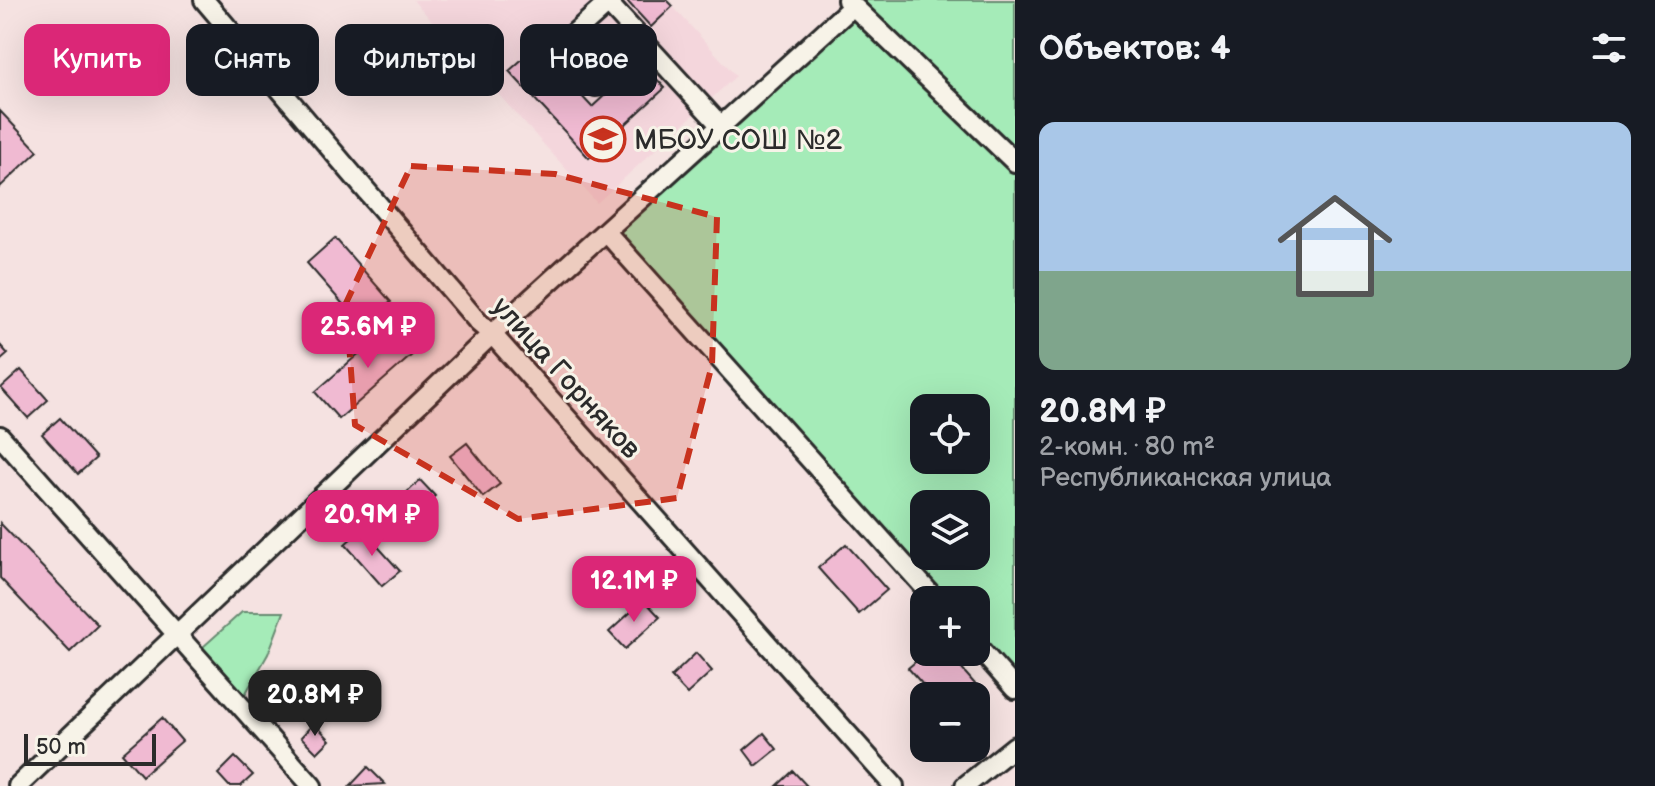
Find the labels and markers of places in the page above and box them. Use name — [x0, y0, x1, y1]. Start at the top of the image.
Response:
school or university icon: МБОУ СОШ №2 — [579, 115, 627, 163]
place label: МБОУ СОШ №2 — [634, 124, 843, 157]
pin: 25.6M ₽ — [294, 302, 442, 370]
pin: 20.9M ₽ — [298, 490, 446, 558]
pin: 12.1M ₽ — [560, 556, 708, 624]
pin: 20.8M ₽ — [241, 670, 389, 738]

